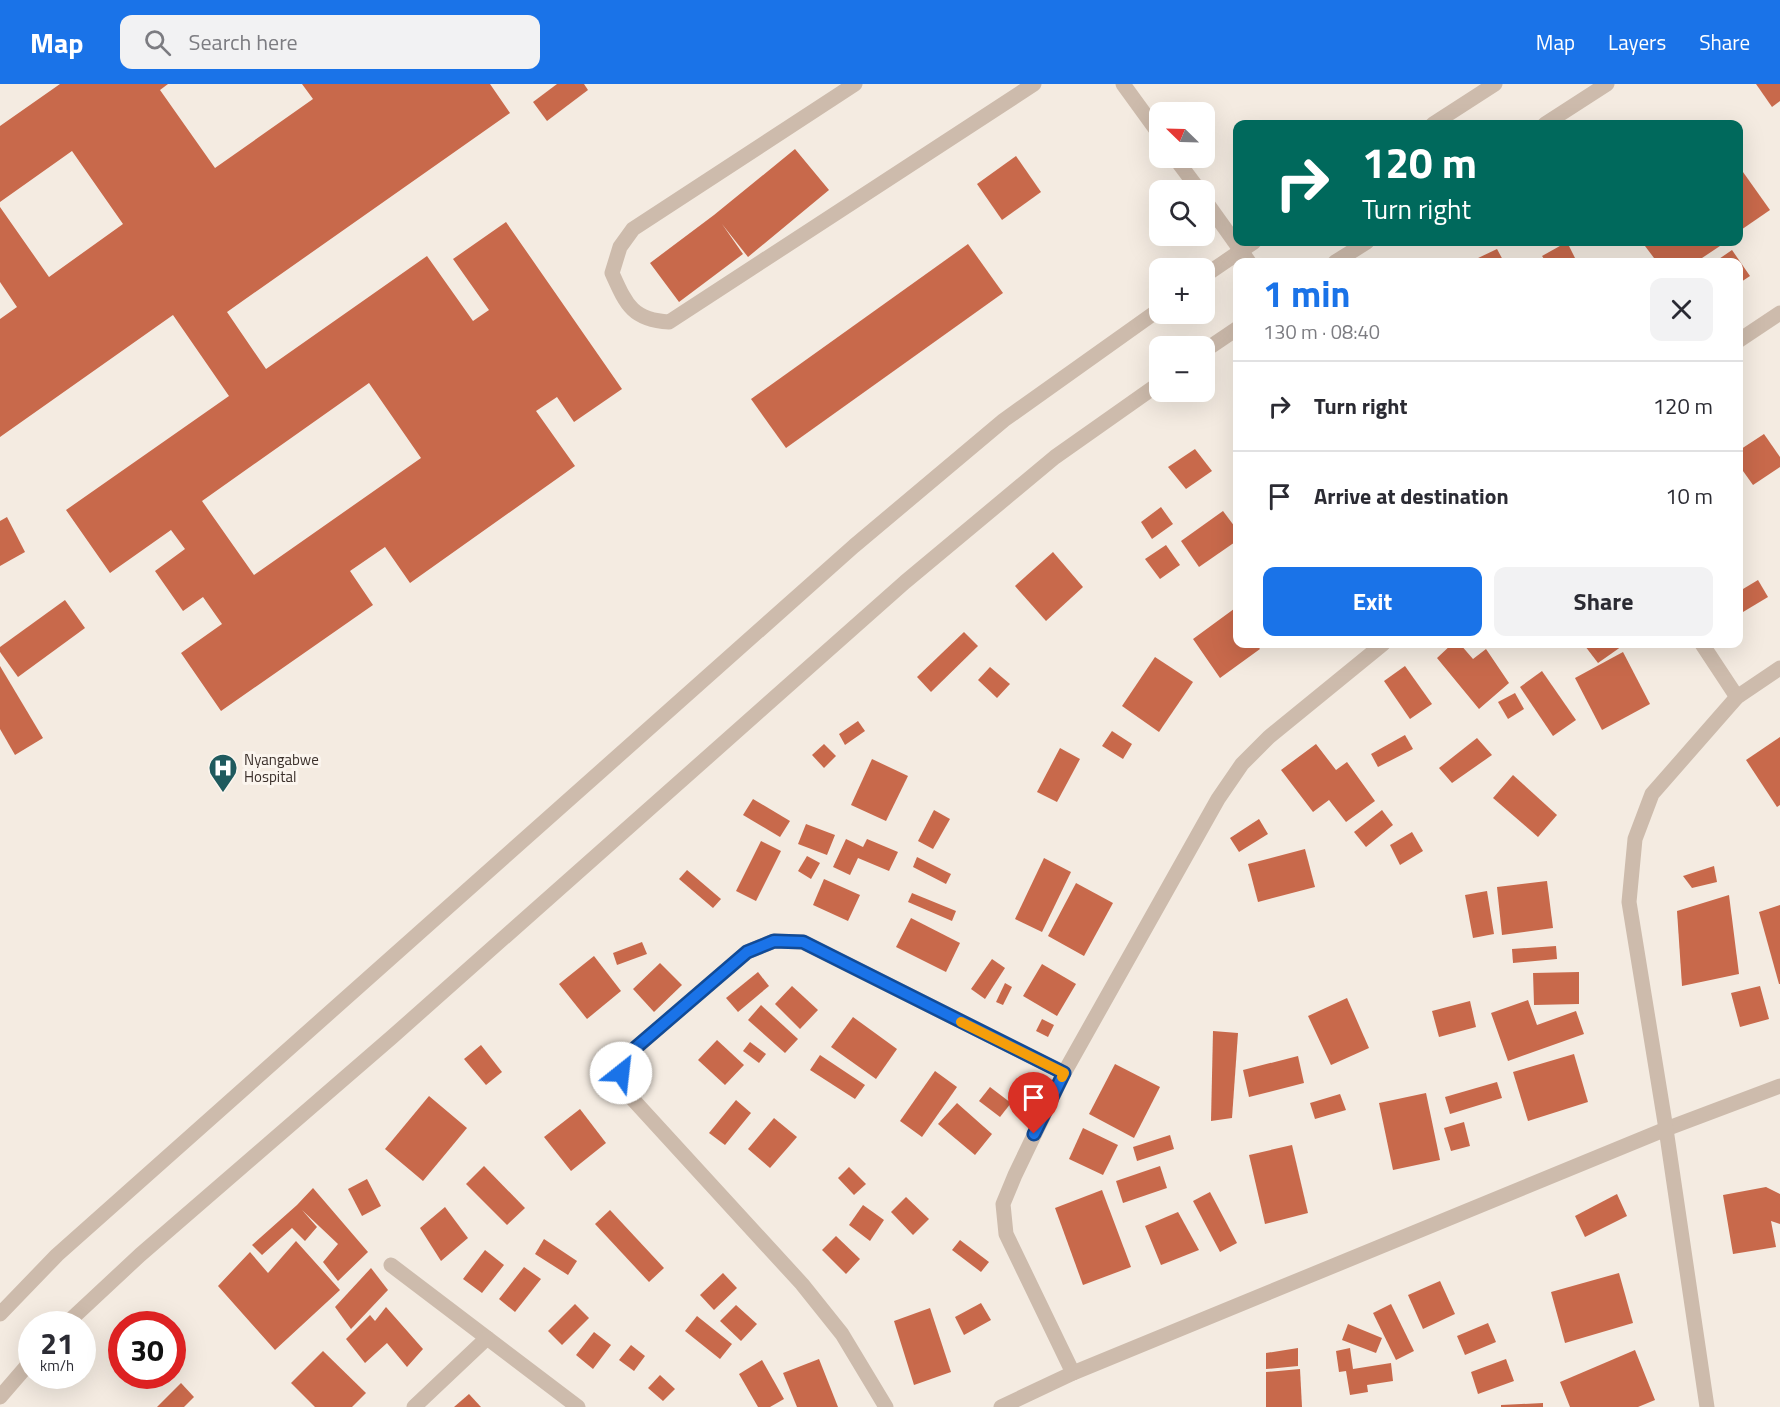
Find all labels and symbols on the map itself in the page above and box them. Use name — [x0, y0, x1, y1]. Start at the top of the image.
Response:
north arrow — [1149, 102, 1215, 168]
place label: Nyangabwe Hospital — [244, 748, 319, 788]
hospital icon: Nyangabwe Hospital — [207, 752, 239, 794]
position arrow — [589, 1041, 653, 1105]
pin — [1008, 1072, 1059, 1134]
speed limit sign: 30 — [108, 1311, 186, 1389]

